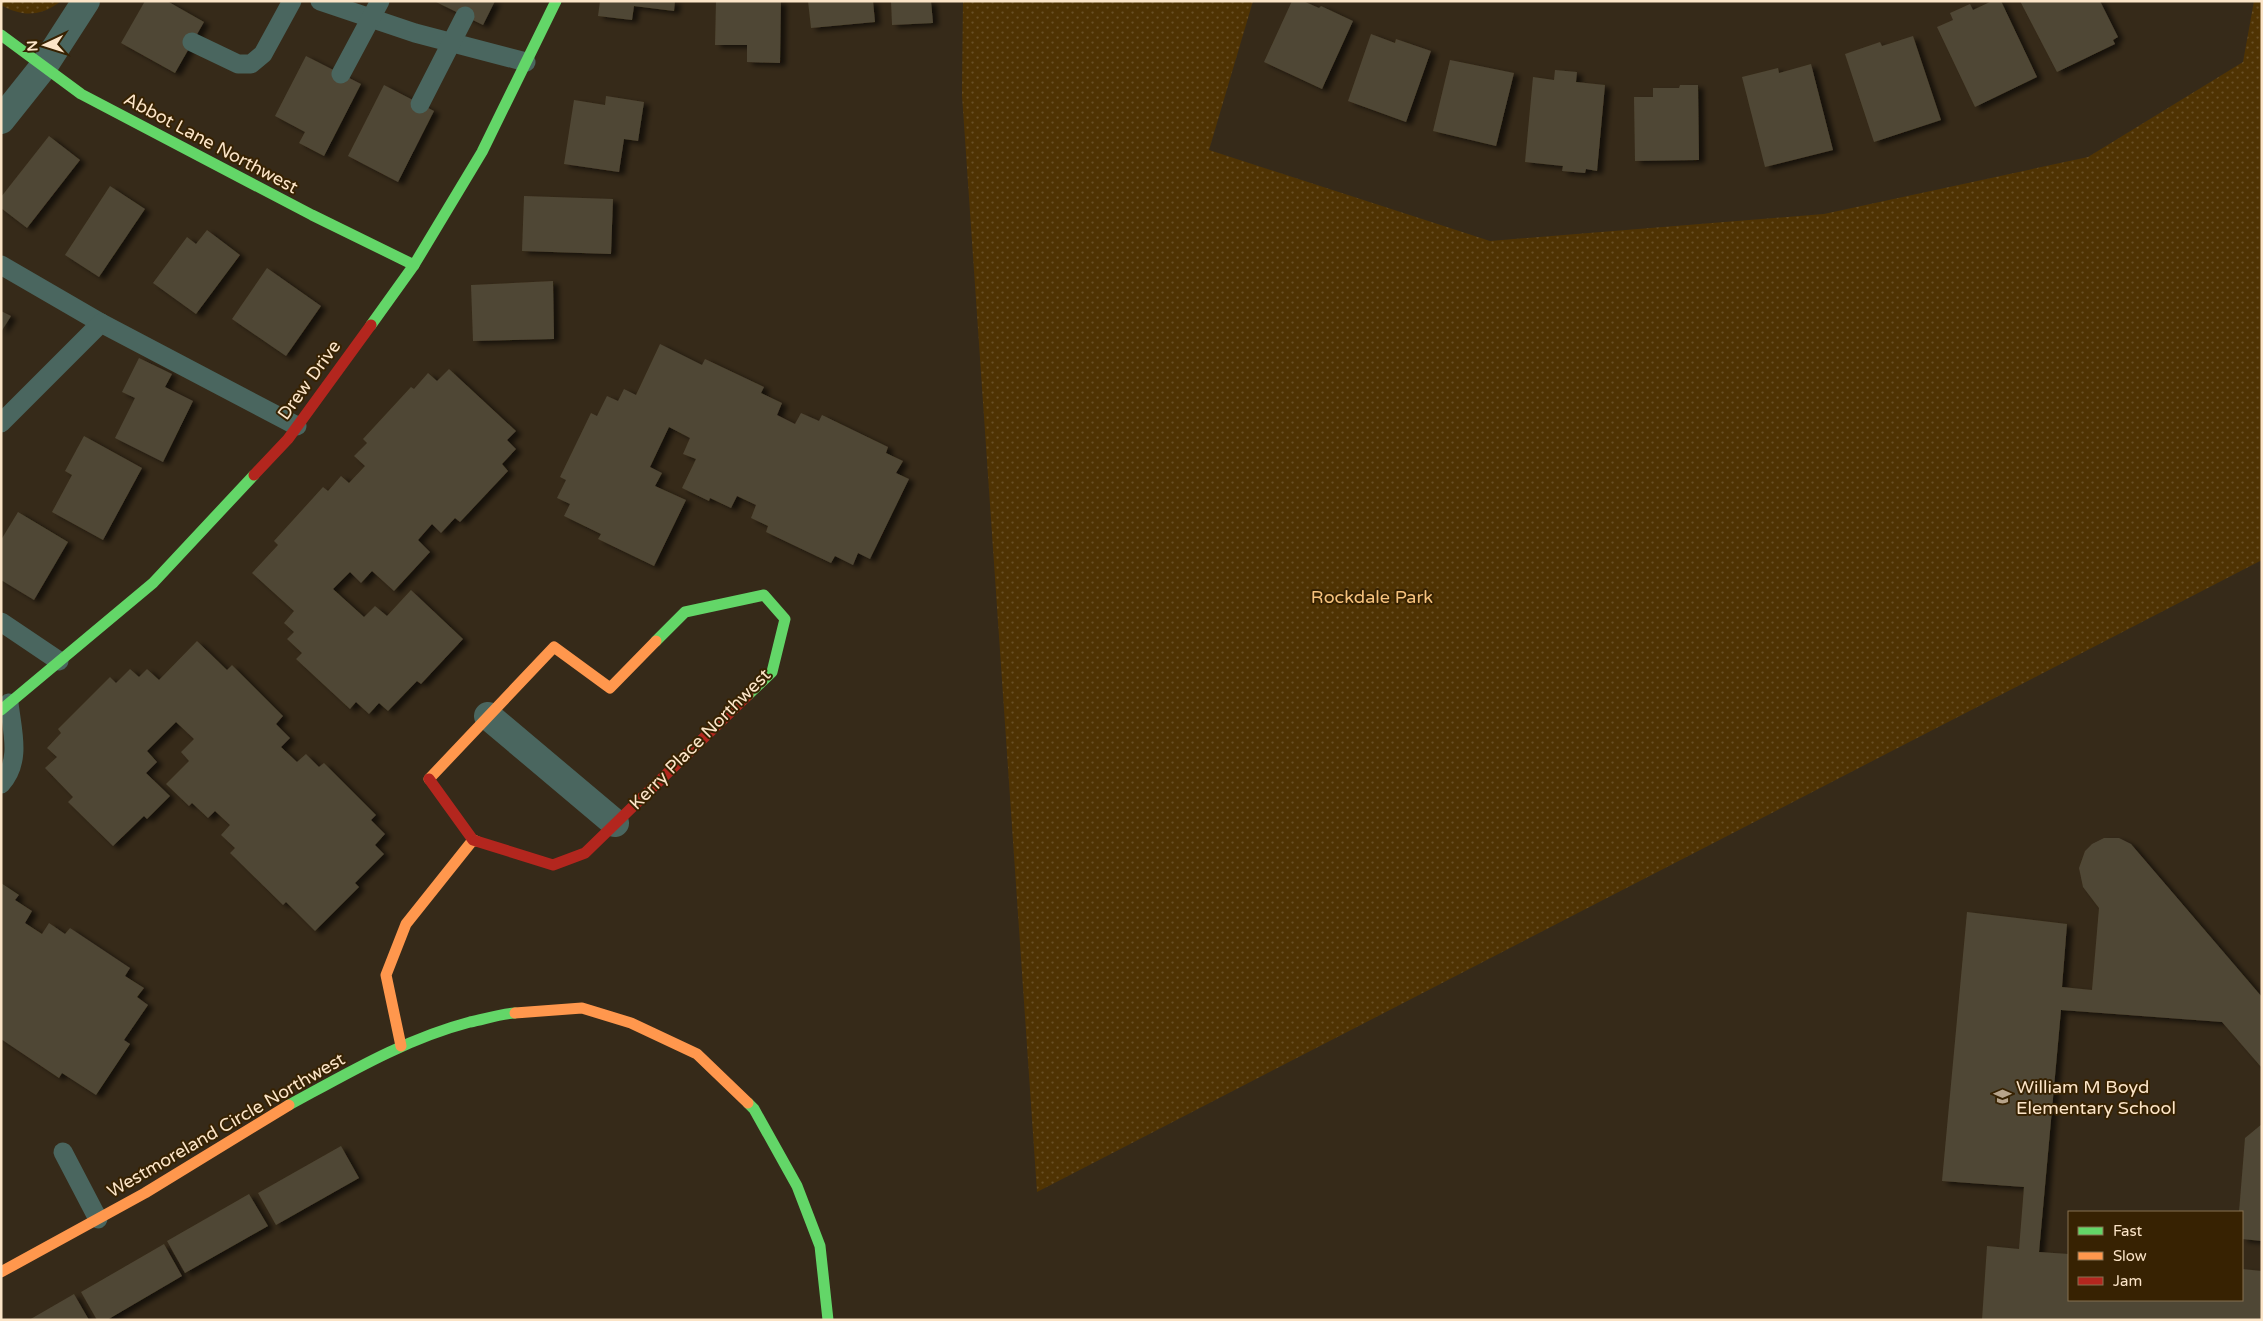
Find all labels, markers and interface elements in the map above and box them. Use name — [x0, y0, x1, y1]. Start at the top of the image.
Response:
north arrow — [20, 20, 70, 70]
text: N — [24, 40, 41, 52]
street label: Abbot Lane Northwest — [120, 88, 302, 198]
street label: Drew Drive — [273, 336, 345, 424]
park label: Rockdale Park — [1311, 586, 1433, 608]
street label: Kerry Place Northwest — [625, 664, 775, 814]
street label: Westmoreland Circle Northwest — [103, 1048, 349, 1202]
place label: William M Boyd Elementary School — [2016, 1076, 2176, 1119]
school or university icon: William M Boyd Elementary School — [1992, 1087, 2012, 1107]
legend — [2068, 1211, 2243, 1301]
text: Fast — [2113, 1222, 2143, 1240]
text: Slow — [2113, 1247, 2147, 1265]
text: Jam — [2113, 1272, 2142, 1290]

